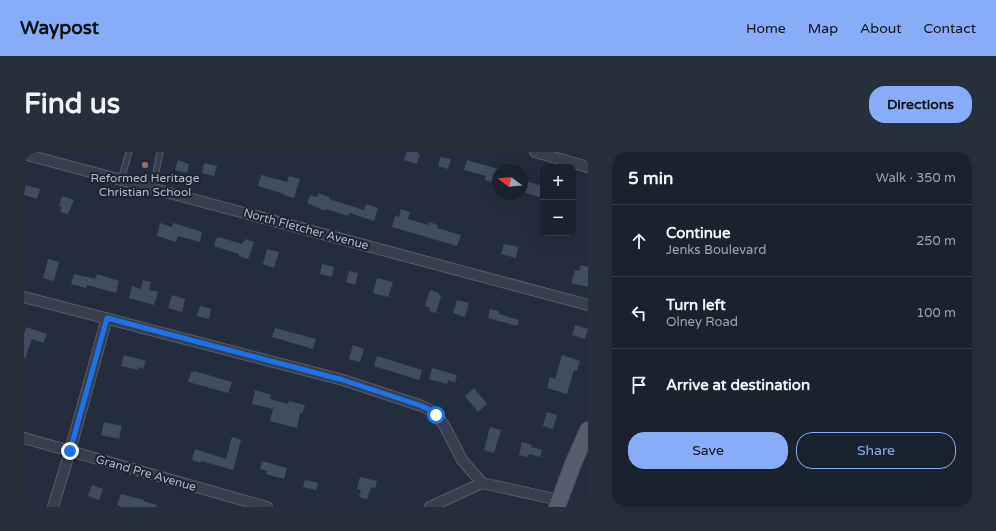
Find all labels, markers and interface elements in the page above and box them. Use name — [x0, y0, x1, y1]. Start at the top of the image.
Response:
text: Waypost — [20, 17, 99, 39]
text: Home — [746, 20, 786, 37]
text: Map — [808, 20, 838, 37]
text: About — [860, 20, 902, 37]
text: Contact — [924, 20, 976, 37]
button: Directions — [869, 86, 972, 123]
text: Find us — [24, 87, 120, 121]
marker: Reformed Heritage Christian School — [140, 160, 150, 170]
north arrow — [492, 164, 528, 200]
map controls — [540, 164, 576, 236]
button: + — [540, 164, 576, 200]
text: 5 min — [628, 168, 673, 189]
text: Walk · 350 m — [876, 170, 956, 186]
place label: Reformed Heritage Christian School — [91, 171, 200, 199]
button: − — [540, 200, 576, 236]
street label: North Fletcher Avenue — [242, 206, 370, 253]
text: Continue — [666, 224, 730, 242]
icon: ahead — [628, 230, 650, 252]
text: 250 m — [916, 233, 956, 249]
text: Jenks Boulevard — [666, 242, 766, 258]
text: Turn left — [666, 296, 726, 314]
icon: left — [628, 302, 650, 324]
text: 100 m — [916, 305, 956, 321]
text: Olney Road — [666, 314, 738, 330]
icon: arrive — [628, 374, 650, 396]
text: Arrive at destination — [666, 376, 810, 394]
route start — [427, 406, 445, 424]
button: Save — [628, 432, 788, 469]
button: Share — [796, 432, 956, 469]
route end — [61, 442, 79, 460]
street label: Grand Pre Avenue — [94, 452, 198, 494]

